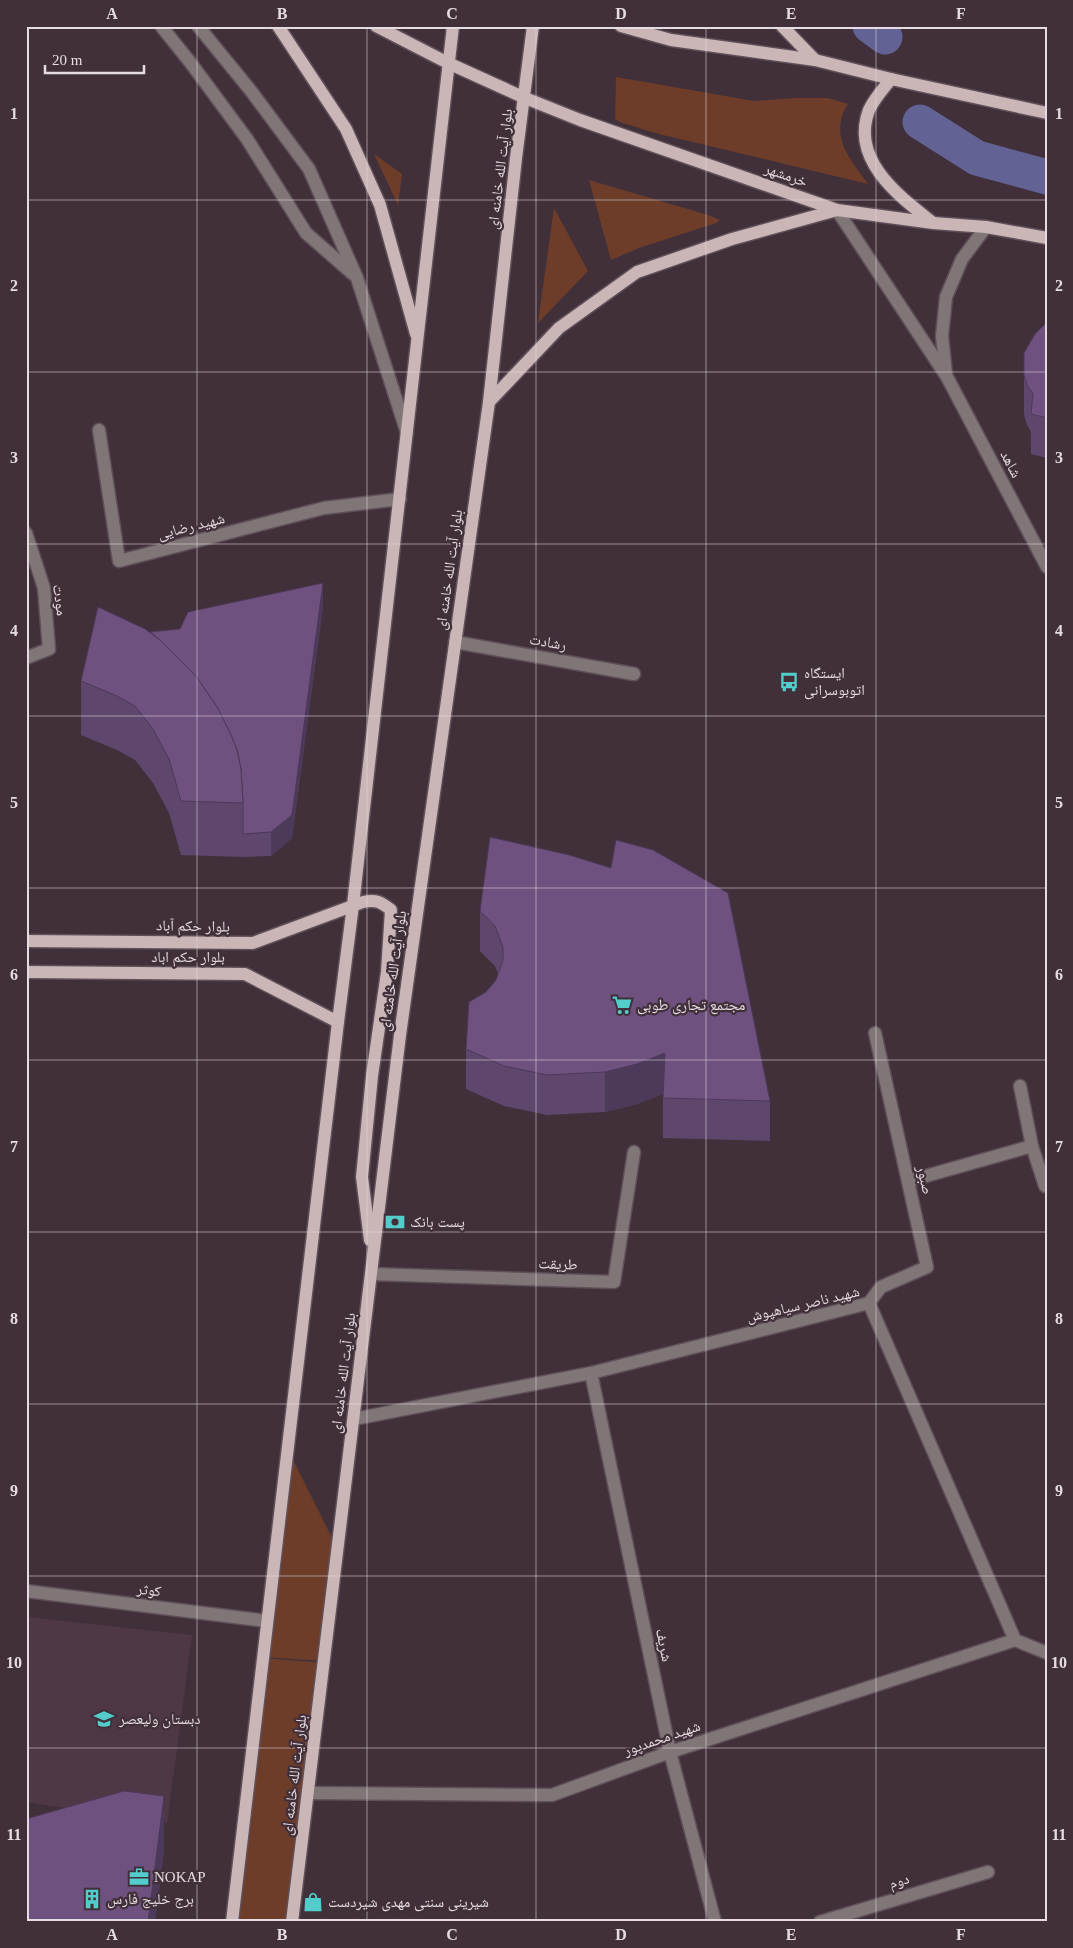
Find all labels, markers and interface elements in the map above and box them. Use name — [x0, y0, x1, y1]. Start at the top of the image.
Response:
text: A — [106, 5, 118, 22]
text: B — [277, 5, 288, 22]
text: C — [446, 5, 458, 22]
text: D — [615, 5, 627, 22]
text: E — [786, 5, 796, 22]
text: F — [956, 5, 966, 22]
scale bar — [45, 42, 144, 74]
text: 20 m — [52, 52, 83, 68]
text: 1 — [10, 105, 18, 122]
text: 1 — [1055, 105, 1063, 122]
street label: بلوار آیت الله خامنه ای — [485, 108, 517, 231]
street label: خرمشهر — [761, 160, 810, 191]
text: 2 — [10, 277, 18, 294]
text: 2 — [1055, 277, 1063, 294]
street label: شاهد — [997, 448, 1025, 480]
text: 3 — [10, 449, 18, 466]
text: 3 — [1055, 449, 1063, 466]
street label: بلوار آیت الله خامنه ای — [433, 509, 467, 632]
street label: شهید رضایی — [156, 510, 227, 544]
street label: مودت — [49, 583, 70, 617]
text: 4 — [10, 622, 18, 639]
text: 4 — [1055, 622, 1063, 639]
street label: رشادت — [528, 631, 568, 654]
place label: ایستگاه اتوبوسرانی — [804, 665, 865, 700]
bus stop icon: ایستگاه اتوبوسرانی — [778, 671, 800, 693]
text: 5 — [10, 794, 18, 811]
text: 5 — [1055, 794, 1063, 811]
street label: بلوار آیت الله خامنه ای — [377, 910, 411, 1033]
street label: بلوار حکم آباد — [156, 917, 230, 937]
street label: بلوار حکم اباد — [151, 949, 225, 967]
text: 6 — [10, 966, 18, 983]
text: 6 — [1055, 966, 1063, 983]
supermarket icon: مجتمع تجاری طوبی — [611, 994, 633, 1016]
place label: مجتمع تجاری طوبی — [637, 997, 746, 1015]
text: 7 — [10, 1138, 18, 1155]
text: 7 — [1055, 1138, 1063, 1155]
street label: صبور — [913, 1163, 936, 1196]
bank icon: پست بانک — [384, 1211, 406, 1233]
place label: پست بانک — [410, 1214, 465, 1231]
street label: طریقت — [538, 1255, 578, 1274]
street label: شهید ناصر سیاهپوش — [745, 1283, 862, 1327]
text: 8 — [10, 1310, 18, 1327]
text: 8 — [1055, 1310, 1063, 1327]
street label: بلوار آیت الله خامنه ای — [328, 1312, 360, 1435]
text: 9 — [10, 1482, 18, 1499]
text: 9 — [1055, 1482, 1063, 1499]
street label: کوثر — [135, 1580, 162, 1600]
street label: شریف — [652, 1627, 675, 1663]
text: 10 — [6, 1654, 22, 1671]
text: 10 — [1051, 1654, 1067, 1671]
school or university icon: دبستان ولیعصر — [93, 1708, 115, 1730]
place label: دبستان ولیعصر — [118, 1711, 201, 1729]
street label: بلوار آیت الله خامنه ای — [279, 1714, 311, 1837]
street label: شهید محمدپور — [621, 1717, 703, 1760]
text: 11 — [6, 1826, 22, 1843]
text: 11 — [1051, 1826, 1067, 1843]
office icon: NOKAP — [128, 1866, 150, 1888]
place label: NOKAP — [154, 1869, 206, 1885]
street label: دوم — [887, 1870, 912, 1894]
building icon: برج خلیج فارس — [81, 1888, 103, 1910]
place label: برج خلیج فارس — [107, 1891, 194, 1909]
shop icon: شیرینی سنتی مهدی شیردست — [302, 1891, 324, 1913]
place label: شیرینی سنتی مهدی شیردست — [328, 1894, 489, 1912]
text: A — [106, 1926, 118, 1943]
text: B — [277, 1926, 288, 1943]
text: C — [446, 1926, 458, 1943]
text: D — [615, 1926, 627, 1943]
text: E — [786, 1926, 796, 1943]
text: F — [956, 1926, 966, 1943]

